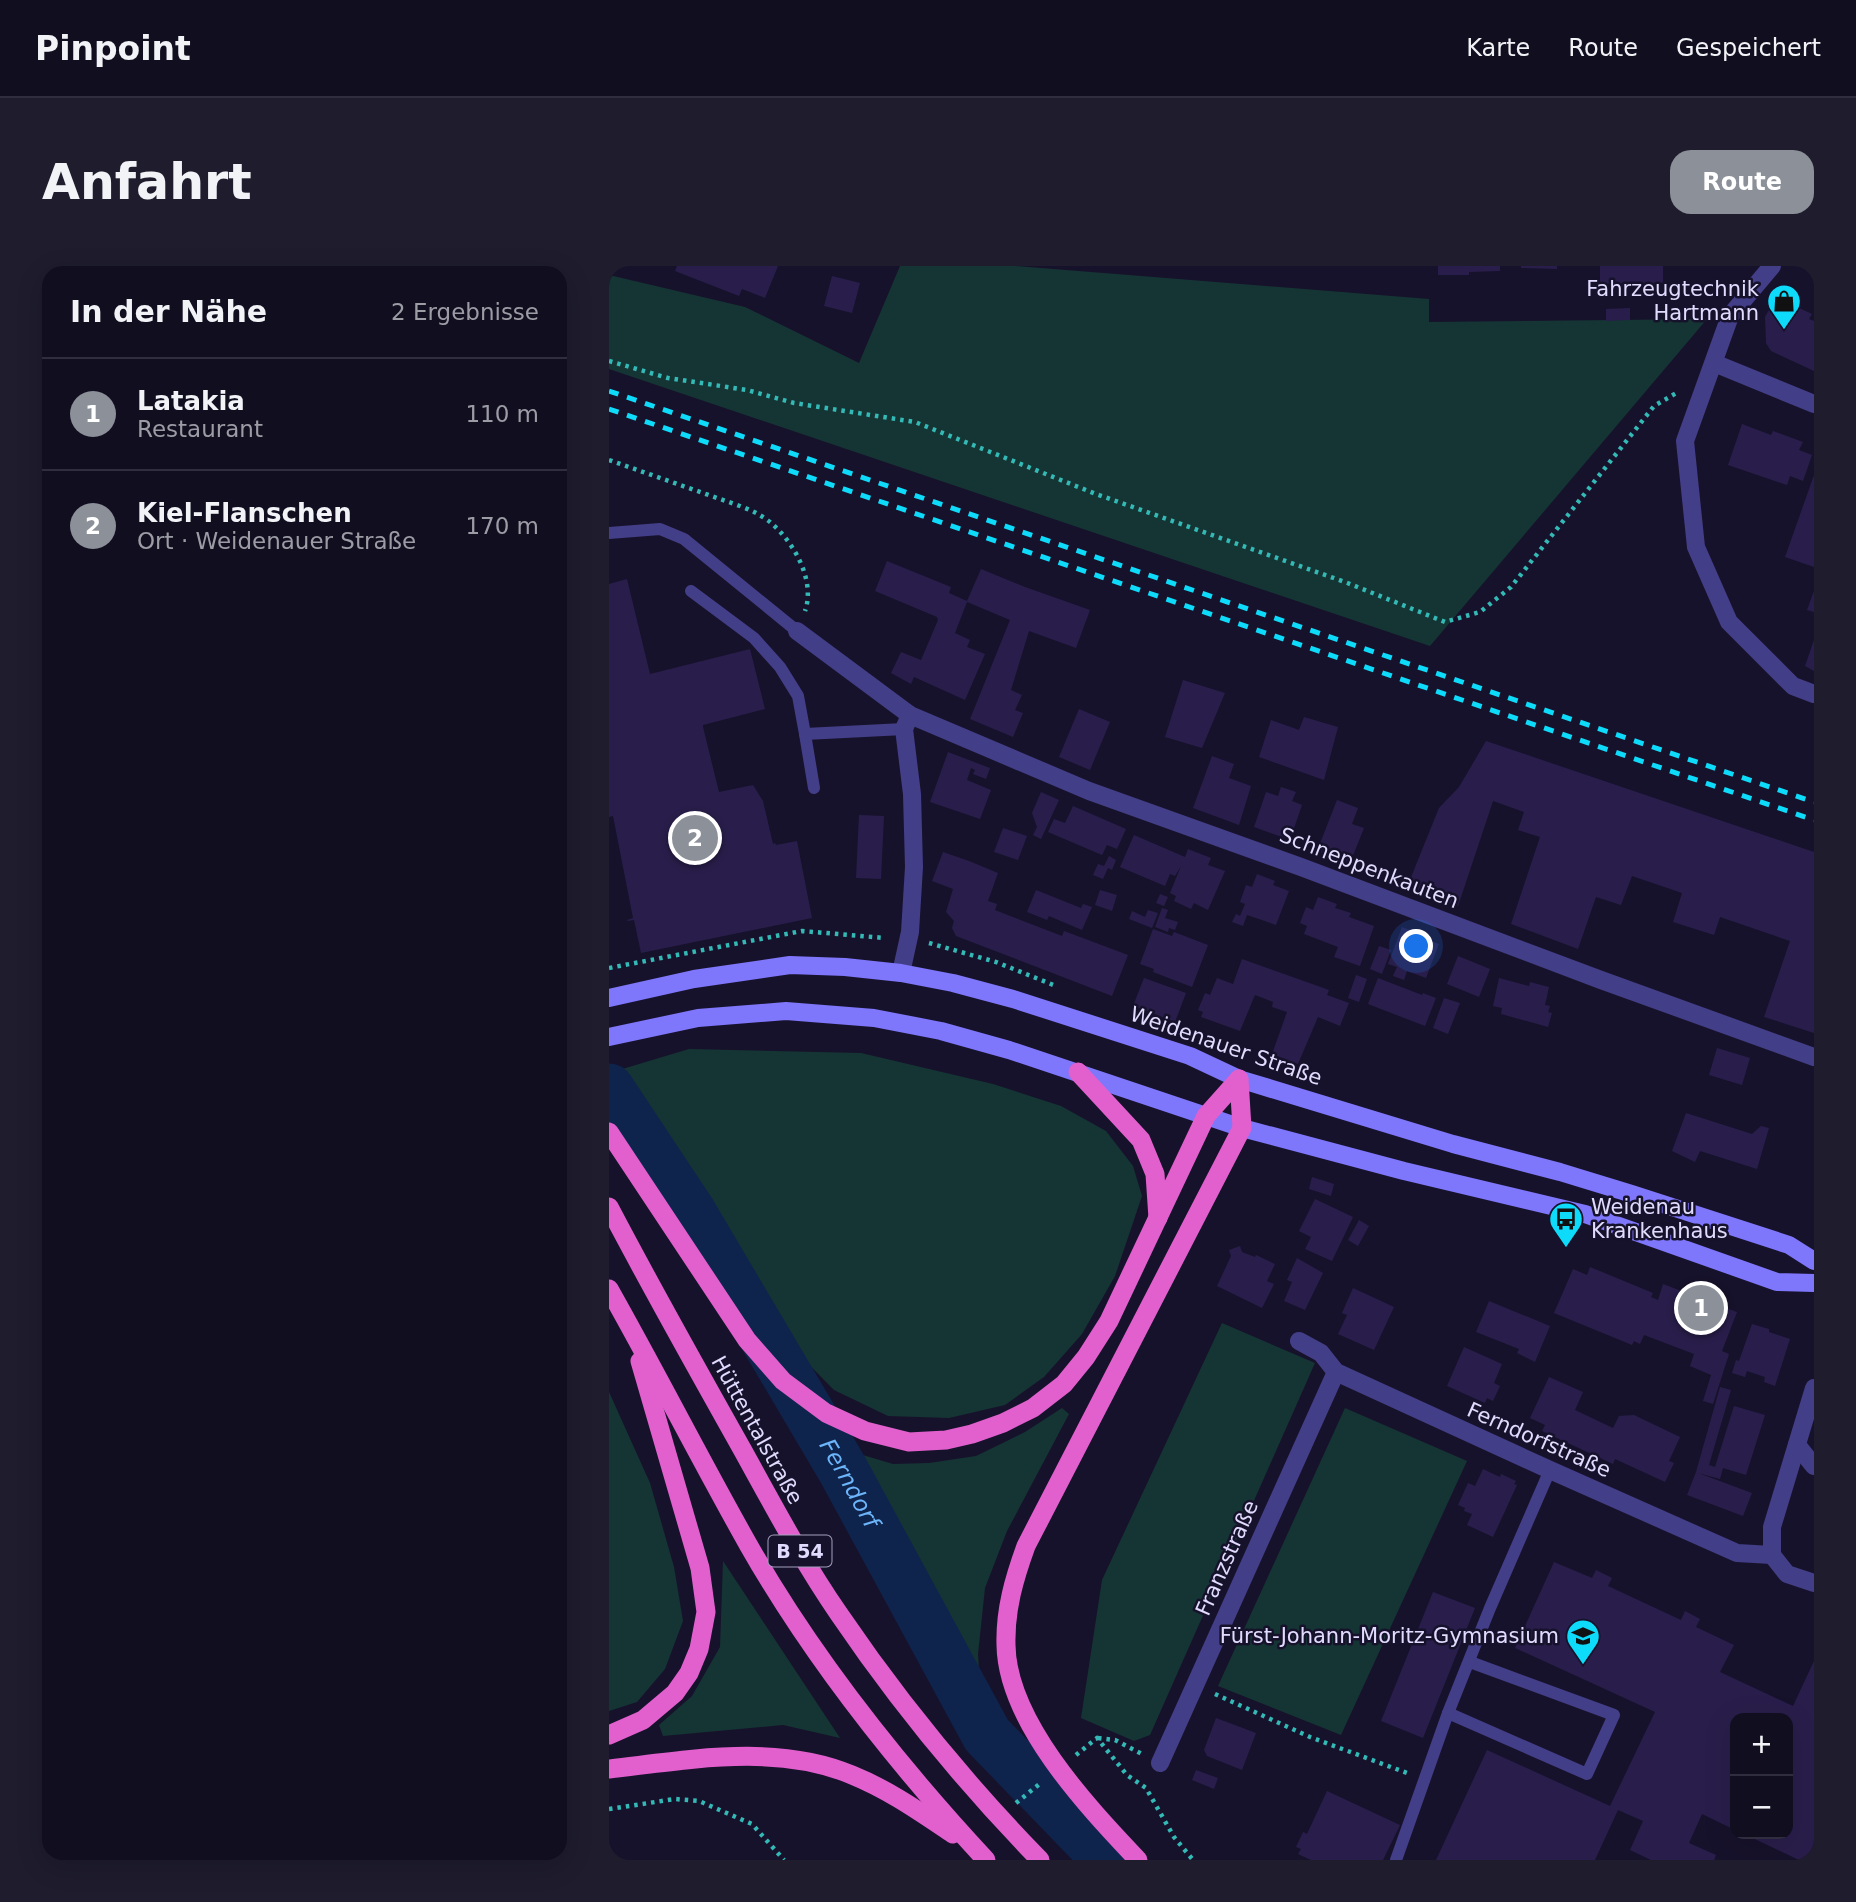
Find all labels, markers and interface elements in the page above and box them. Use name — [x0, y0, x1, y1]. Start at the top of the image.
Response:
text: Pinpoint — [35, 29, 191, 68]
text: Karte — [1466, 34, 1530, 62]
text: Route — [1568, 34, 1638, 62]
text: Gespeichert — [1676, 34, 1821, 62]
button: Route — [1670, 150, 1814, 214]
text: Anfahrt — [42, 154, 252, 211]
place label: Fahrzeugtechnik Hartmann — [1586, 277, 1760, 325]
shop icon: Fahrzeugtechnik Hartmann — [1765, 282, 1803, 331]
text: In der Nähe — [70, 294, 267, 329]
text: 2 Ergebnisse — [391, 299, 539, 325]
text: Latakia — [137, 386, 245, 416]
text: 1 — [85, 401, 101, 427]
text: 110 m — [465, 401, 539, 427]
text: Restaurant — [137, 416, 263, 442]
text: Kiel-Flanschen — [137, 498, 352, 528]
text: 2 — [85, 513, 101, 539]
text: 170 m — [465, 513, 539, 539]
text: Ort · Weidenauer Straße — [137, 528, 416, 554]
pin: 2 — [672, 812, 718, 864]
street label: Schneppenkauten — [1276, 823, 1462, 913]
your location — [1399, 929, 1433, 963]
street label: Weidenauer Straße — [1127, 1002, 1325, 1090]
place label: Weidenau Krankenhaus — [1591, 1195, 1728, 1243]
bus stop icon: Weidenau Krankenhaus — [1547, 1200, 1585, 1249]
pin: 1 — [1678, 1282, 1724, 1334]
street label: Hüttentalstraße — [706, 1352, 808, 1508]
street label: Ferndorfstraße — [1464, 1398, 1614, 1482]
water label: Ferndorf — [814, 1434, 886, 1535]
street label: Franzstraße — [1191, 1497, 1263, 1619]
road number: B 54 — [769, 1536, 831, 1567]
school or university icon: Fürst-Johann-Moritz-Gymnasium — [1564, 1617, 1602, 1666]
place label: Fürst-Johann-Moritz-Gymnasium — [1220, 1624, 1559, 1648]
map controls — [1730, 1713, 1793, 1839]
button: + — [1730, 1713, 1793, 1776]
button: − — [1730, 1776, 1793, 1839]

